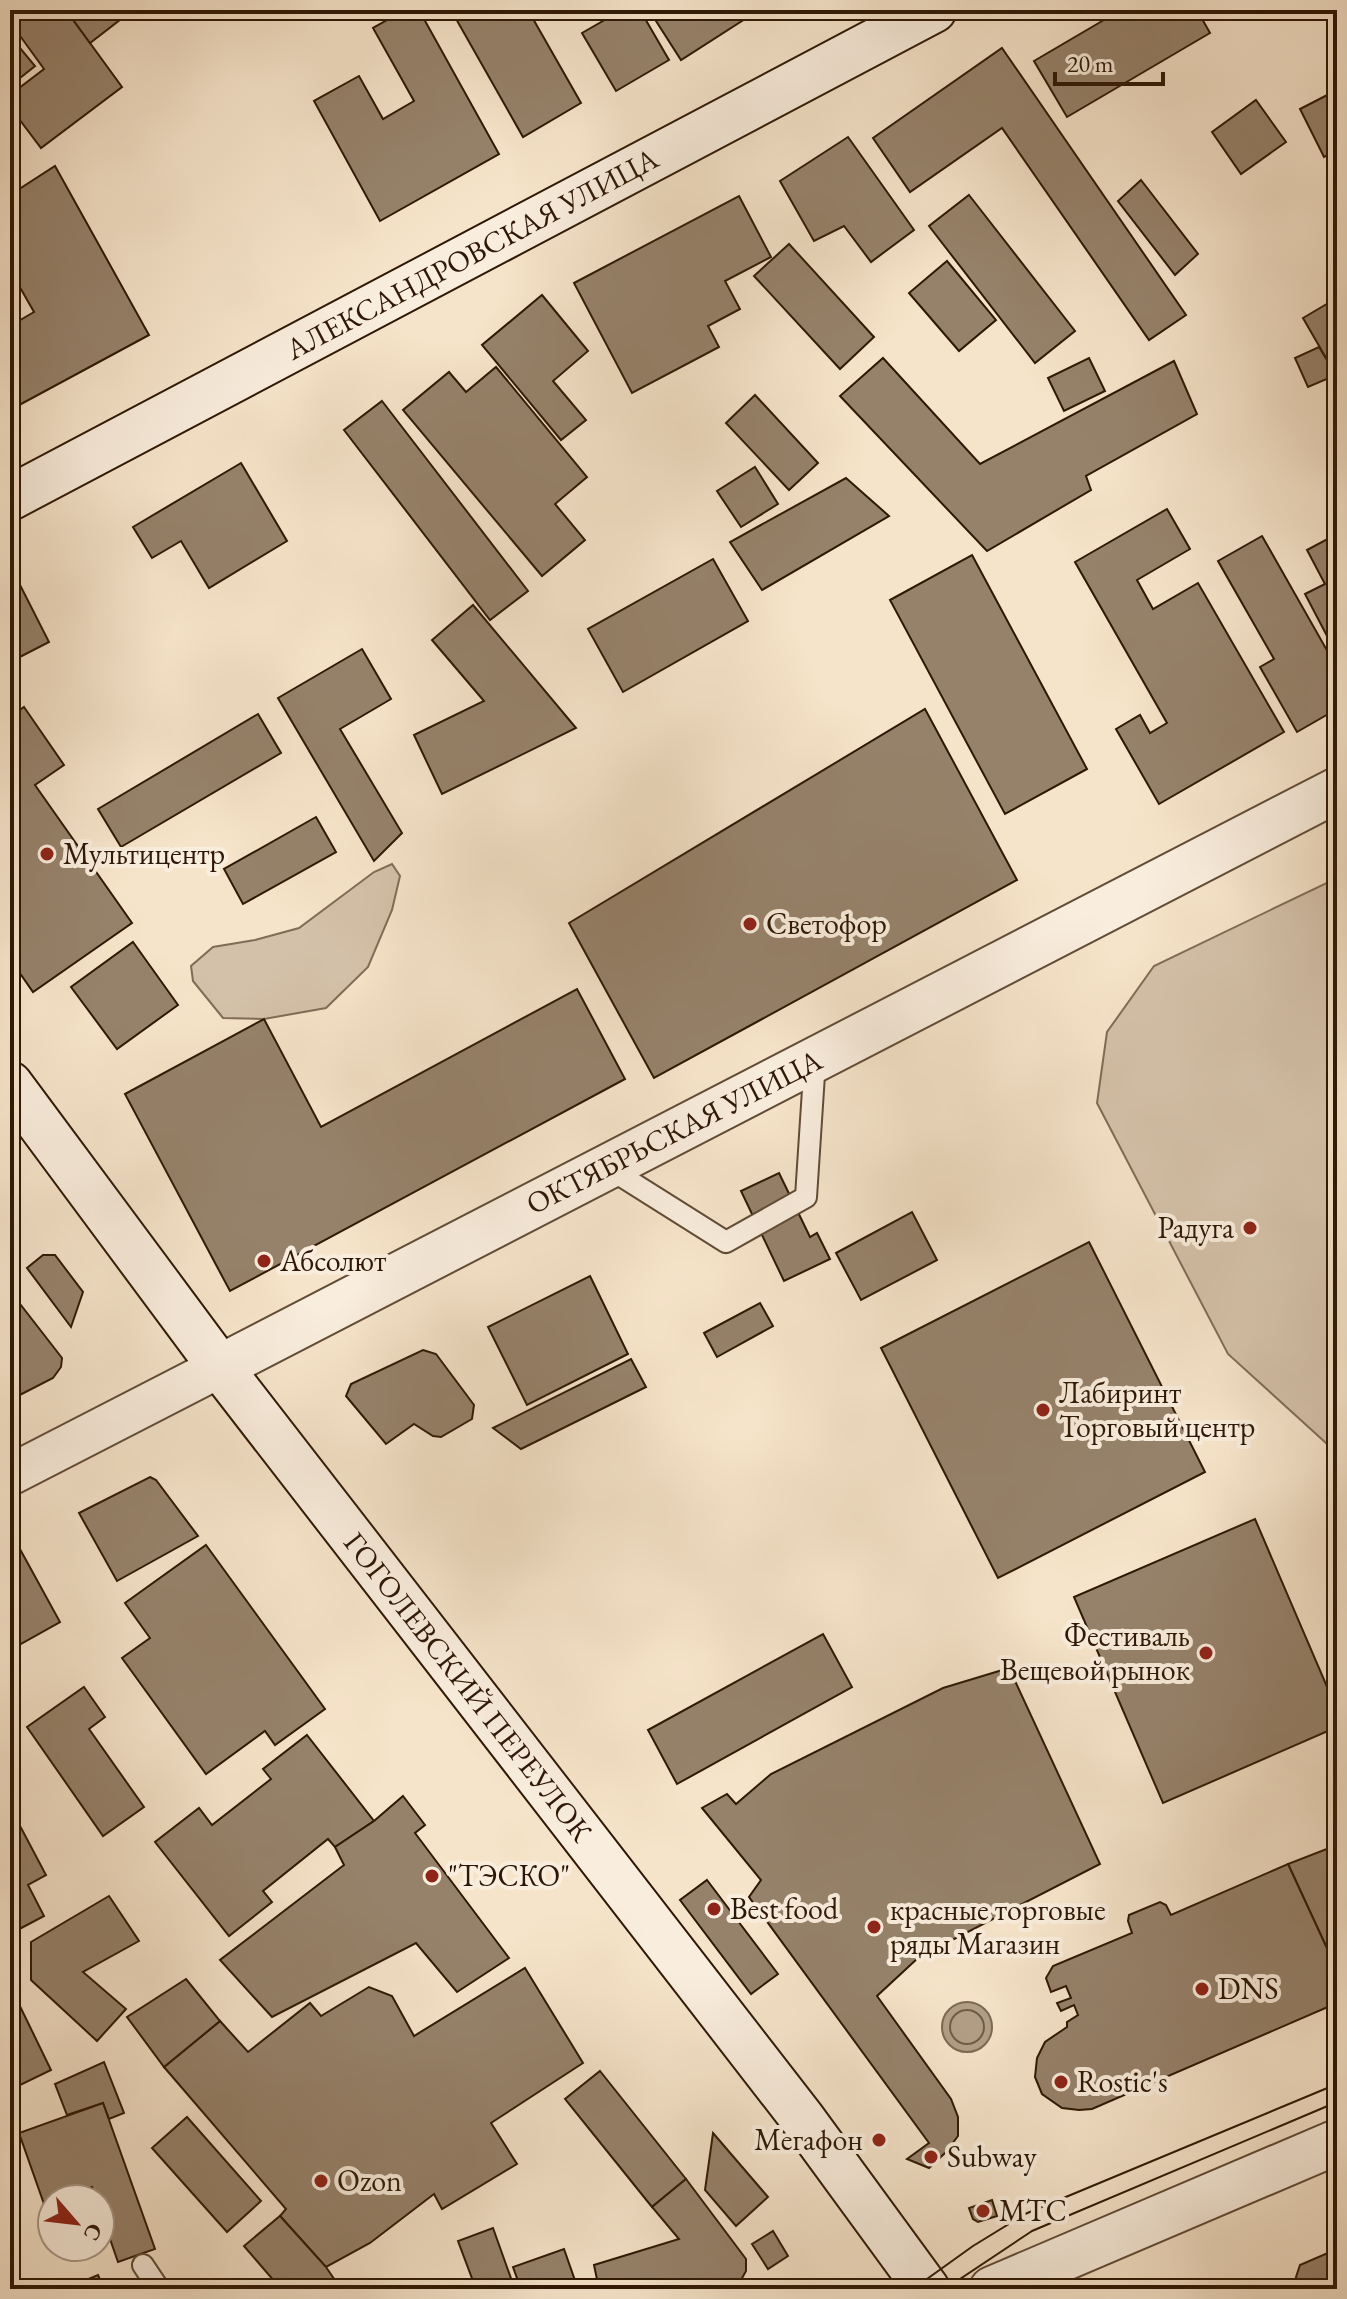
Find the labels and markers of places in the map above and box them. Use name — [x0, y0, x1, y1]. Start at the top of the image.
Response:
place label: Мультицентр — [63, 834, 225, 873]
marker: Мультицентр — [38, 845, 56, 863]
place label: Светофор — [766, 904, 887, 943]
marker: Светофор — [741, 915, 759, 933]
place label: Радуга — [1158, 1208, 1234, 1247]
marker: Радуга — [1241, 1219, 1259, 1237]
place label: Абсолют — [279, 1241, 386, 1280]
marker: Абсолют — [255, 1252, 273, 1270]
place label: Лабиринт Торговый центр — [1059, 1373, 1255, 1446]
marker: Лабиринт Торговый центр — [1034, 1401, 1052, 1419]
place label: Фестиваль Вещевой рынок — [1000, 1616, 1190, 1689]
marker: Фестиваль Вещевой рынок — [1197, 1644, 1215, 1662]
place label: "ТЭСКО" — [448, 1856, 570, 1895]
marker: "ТЭСКО" — [423, 1867, 441, 1885]
place label: Best food — [730, 1889, 839, 1928]
place label: красные торговые ряды Магазин — [890, 1890, 1106, 1963]
marker: Best food — [705, 1900, 723, 1918]
marker: красные торговые ряды Магазин — [865, 1918, 883, 1936]
place label: DNS — [1218, 1969, 1278, 2008]
marker: DNS — [1193, 1980, 1211, 1998]
place label: Rostic's — [1077, 2062, 1168, 2101]
marker: Rostic's — [1052, 2073, 1070, 2091]
place label: Мегафон — [754, 2120, 863, 2159]
marker: Мегафон — [870, 2131, 888, 2149]
place label: Subway — [947, 2137, 1038, 2176]
marker: Subway — [922, 2148, 940, 2166]
place label: Ozon — [337, 2161, 402, 2200]
marker: Ozon — [312, 2172, 330, 2190]
place label: МТС — [999, 2191, 1067, 2230]
marker: МТС — [974, 2202, 992, 2220]

